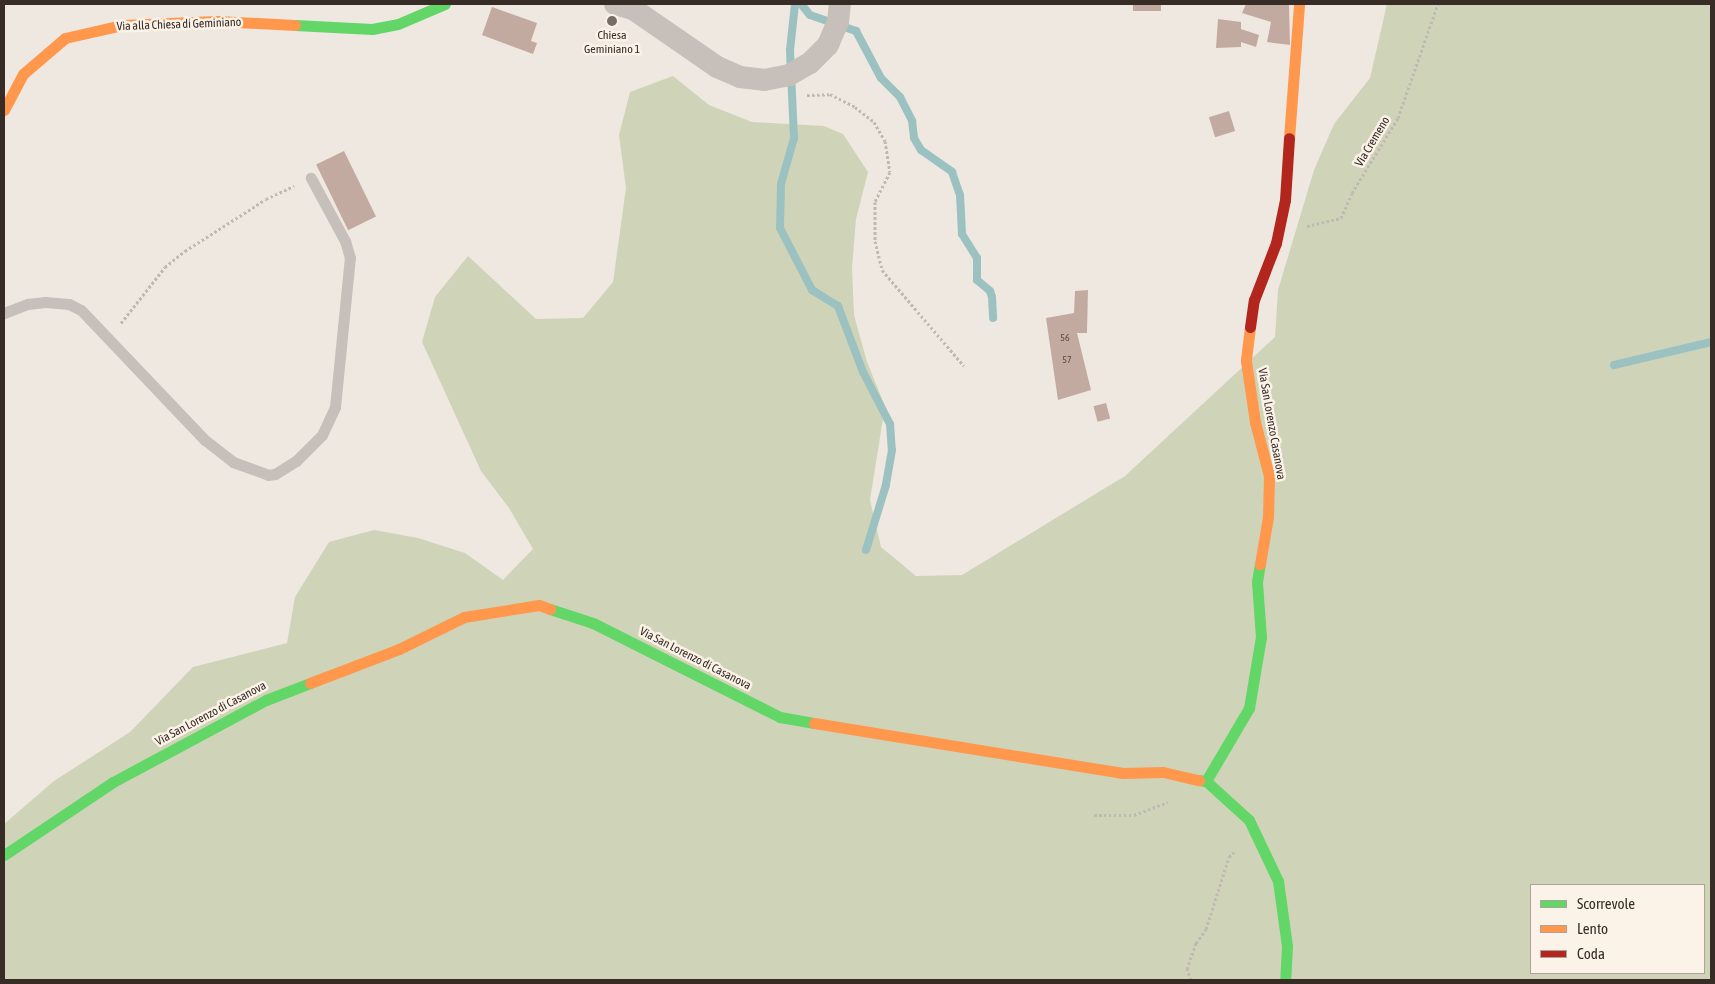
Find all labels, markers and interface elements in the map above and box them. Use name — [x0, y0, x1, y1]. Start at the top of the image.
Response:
marker: Chiesa Geminiano 1 — [606, 15, 618, 27]
street label: Via alla Chiesa di Geminiano — [116, 16, 242, 34]
place label: Chiesa Geminiano 1 — [584, 29, 640, 57]
street label: Via Cremeno — [1352, 114, 1394, 170]
house number: 56 — [1060, 332, 1070, 344]
house number: 57 — [1062, 354, 1072, 366]
street label: Via San Lorenzo Casanova — [1254, 367, 1288, 481]
street label: Via San Lorenzo di Casanova — [637, 625, 753, 693]
street label: Via San Lorenzo di Casanova — [153, 679, 269, 749]
legend — [1530, 884, 1705, 974]
text: Scorrevole — [1577, 895, 1635, 912]
text: Lento — [1577, 920, 1608, 937]
text: Coda — [1577, 945, 1605, 962]

